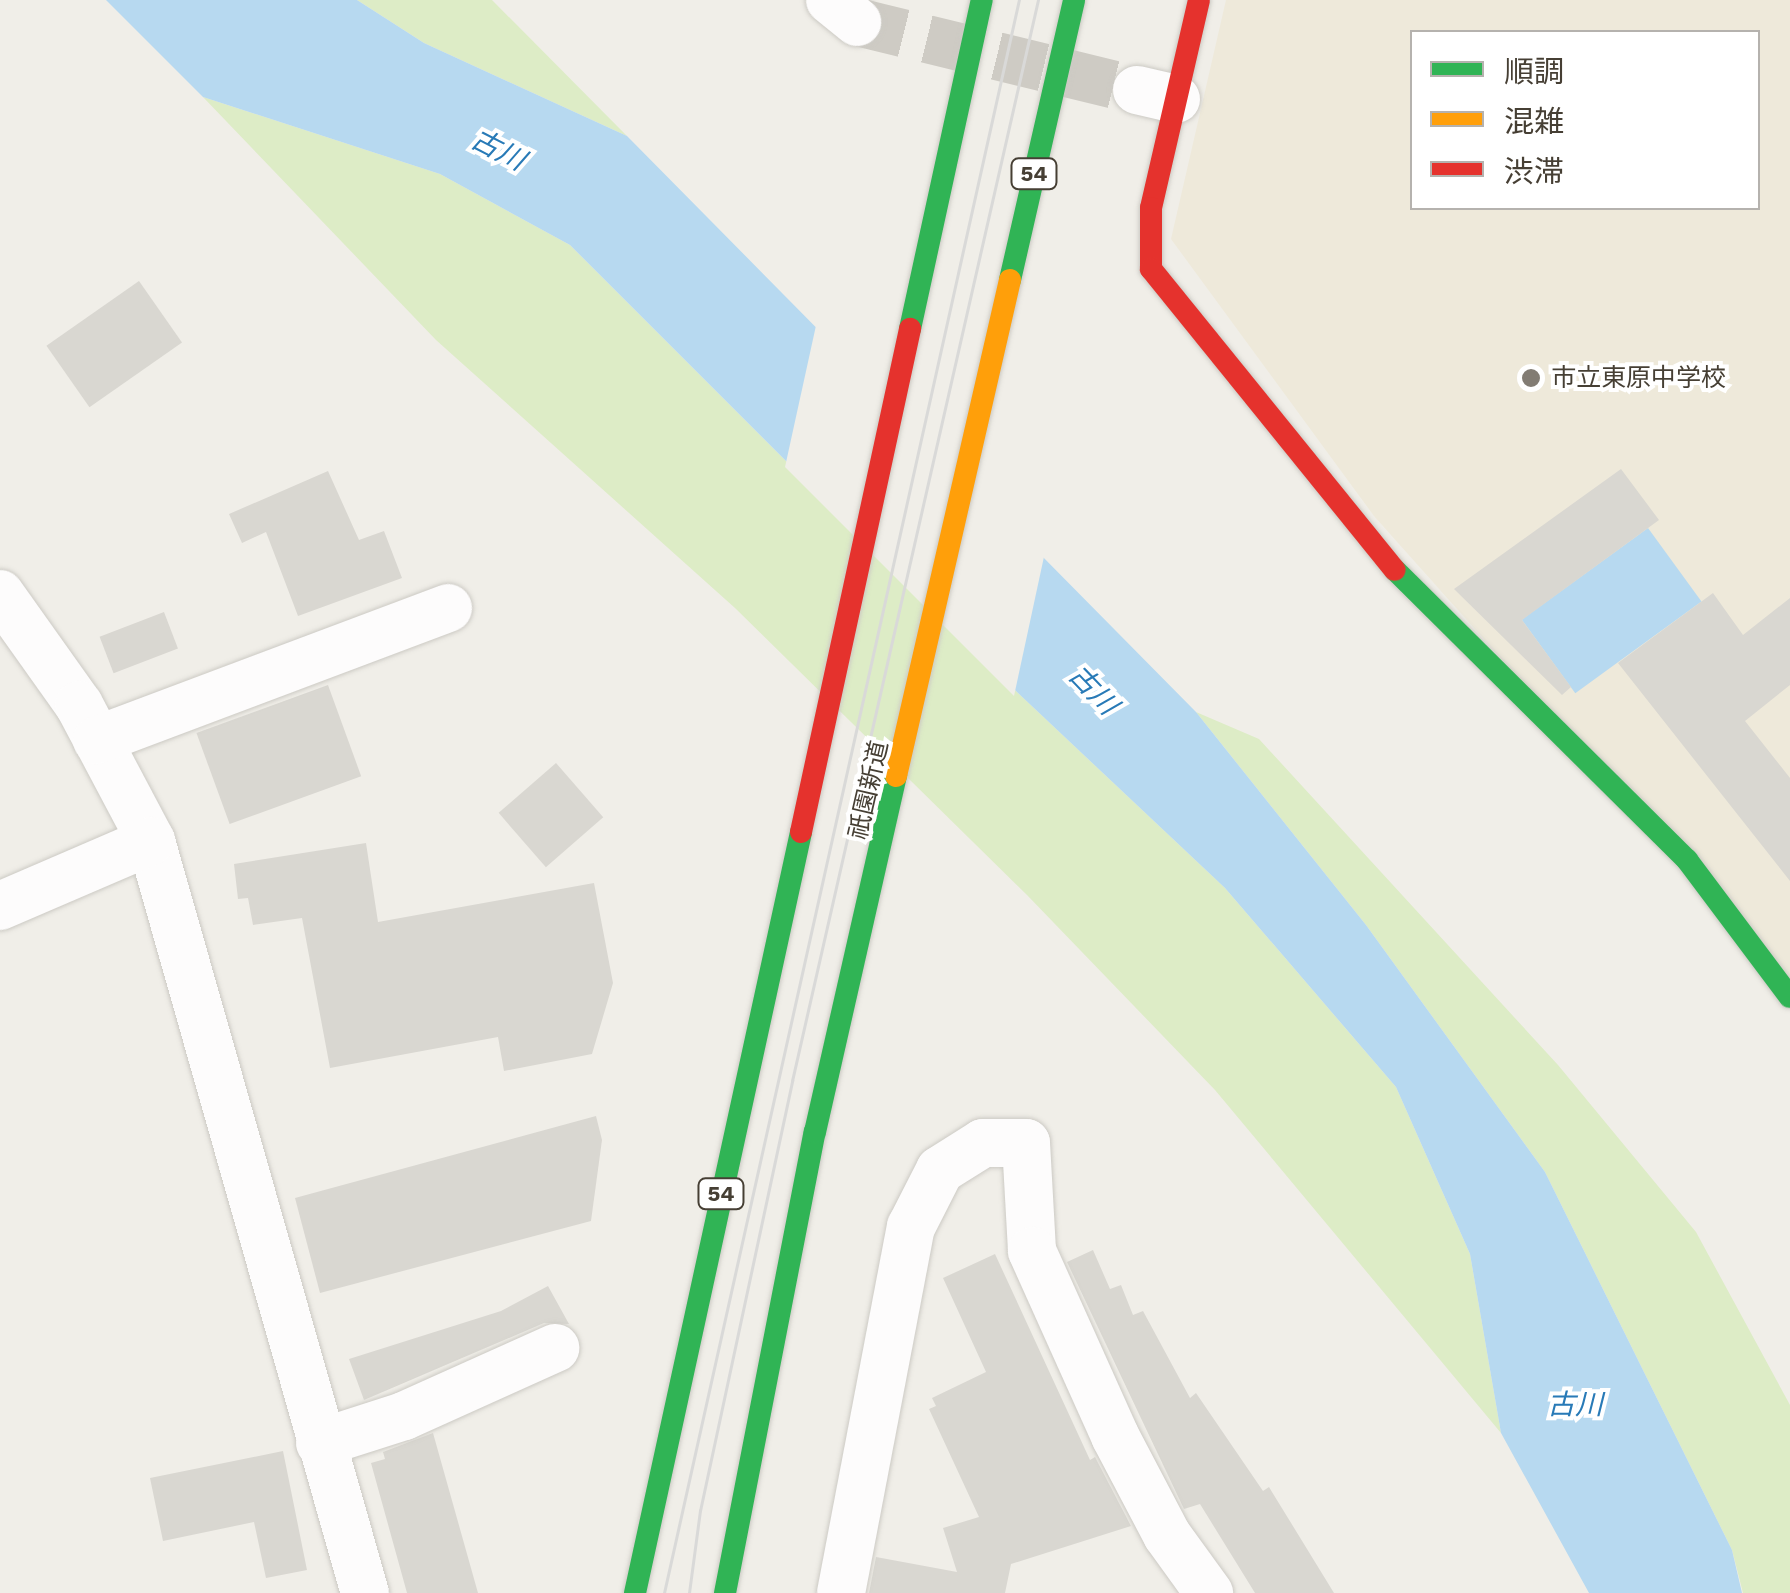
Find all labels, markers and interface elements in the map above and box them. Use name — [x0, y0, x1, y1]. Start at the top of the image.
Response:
legend — [1410, 30, 1760, 210]
text: 順調 — [1504, 54, 1564, 89]
text: 混雑 — [1504, 104, 1564, 139]
water label: 古川 — [465, 122, 531, 178]
text: 渋滞 — [1504, 154, 1564, 189]
road number: 54 — [1009, 157, 1059, 191]
place label: 市立東原中学校 — [1551, 363, 1726, 393]
marker: 市立東原中学校 — [1520, 367, 1542, 389]
water label: 古川 — [1061, 658, 1125, 722]
street label: 祇園新道 — [843, 738, 895, 842]
road number: 54 — [696, 1177, 746, 1211]
water label: 古川 — [1547, 1388, 1603, 1422]

